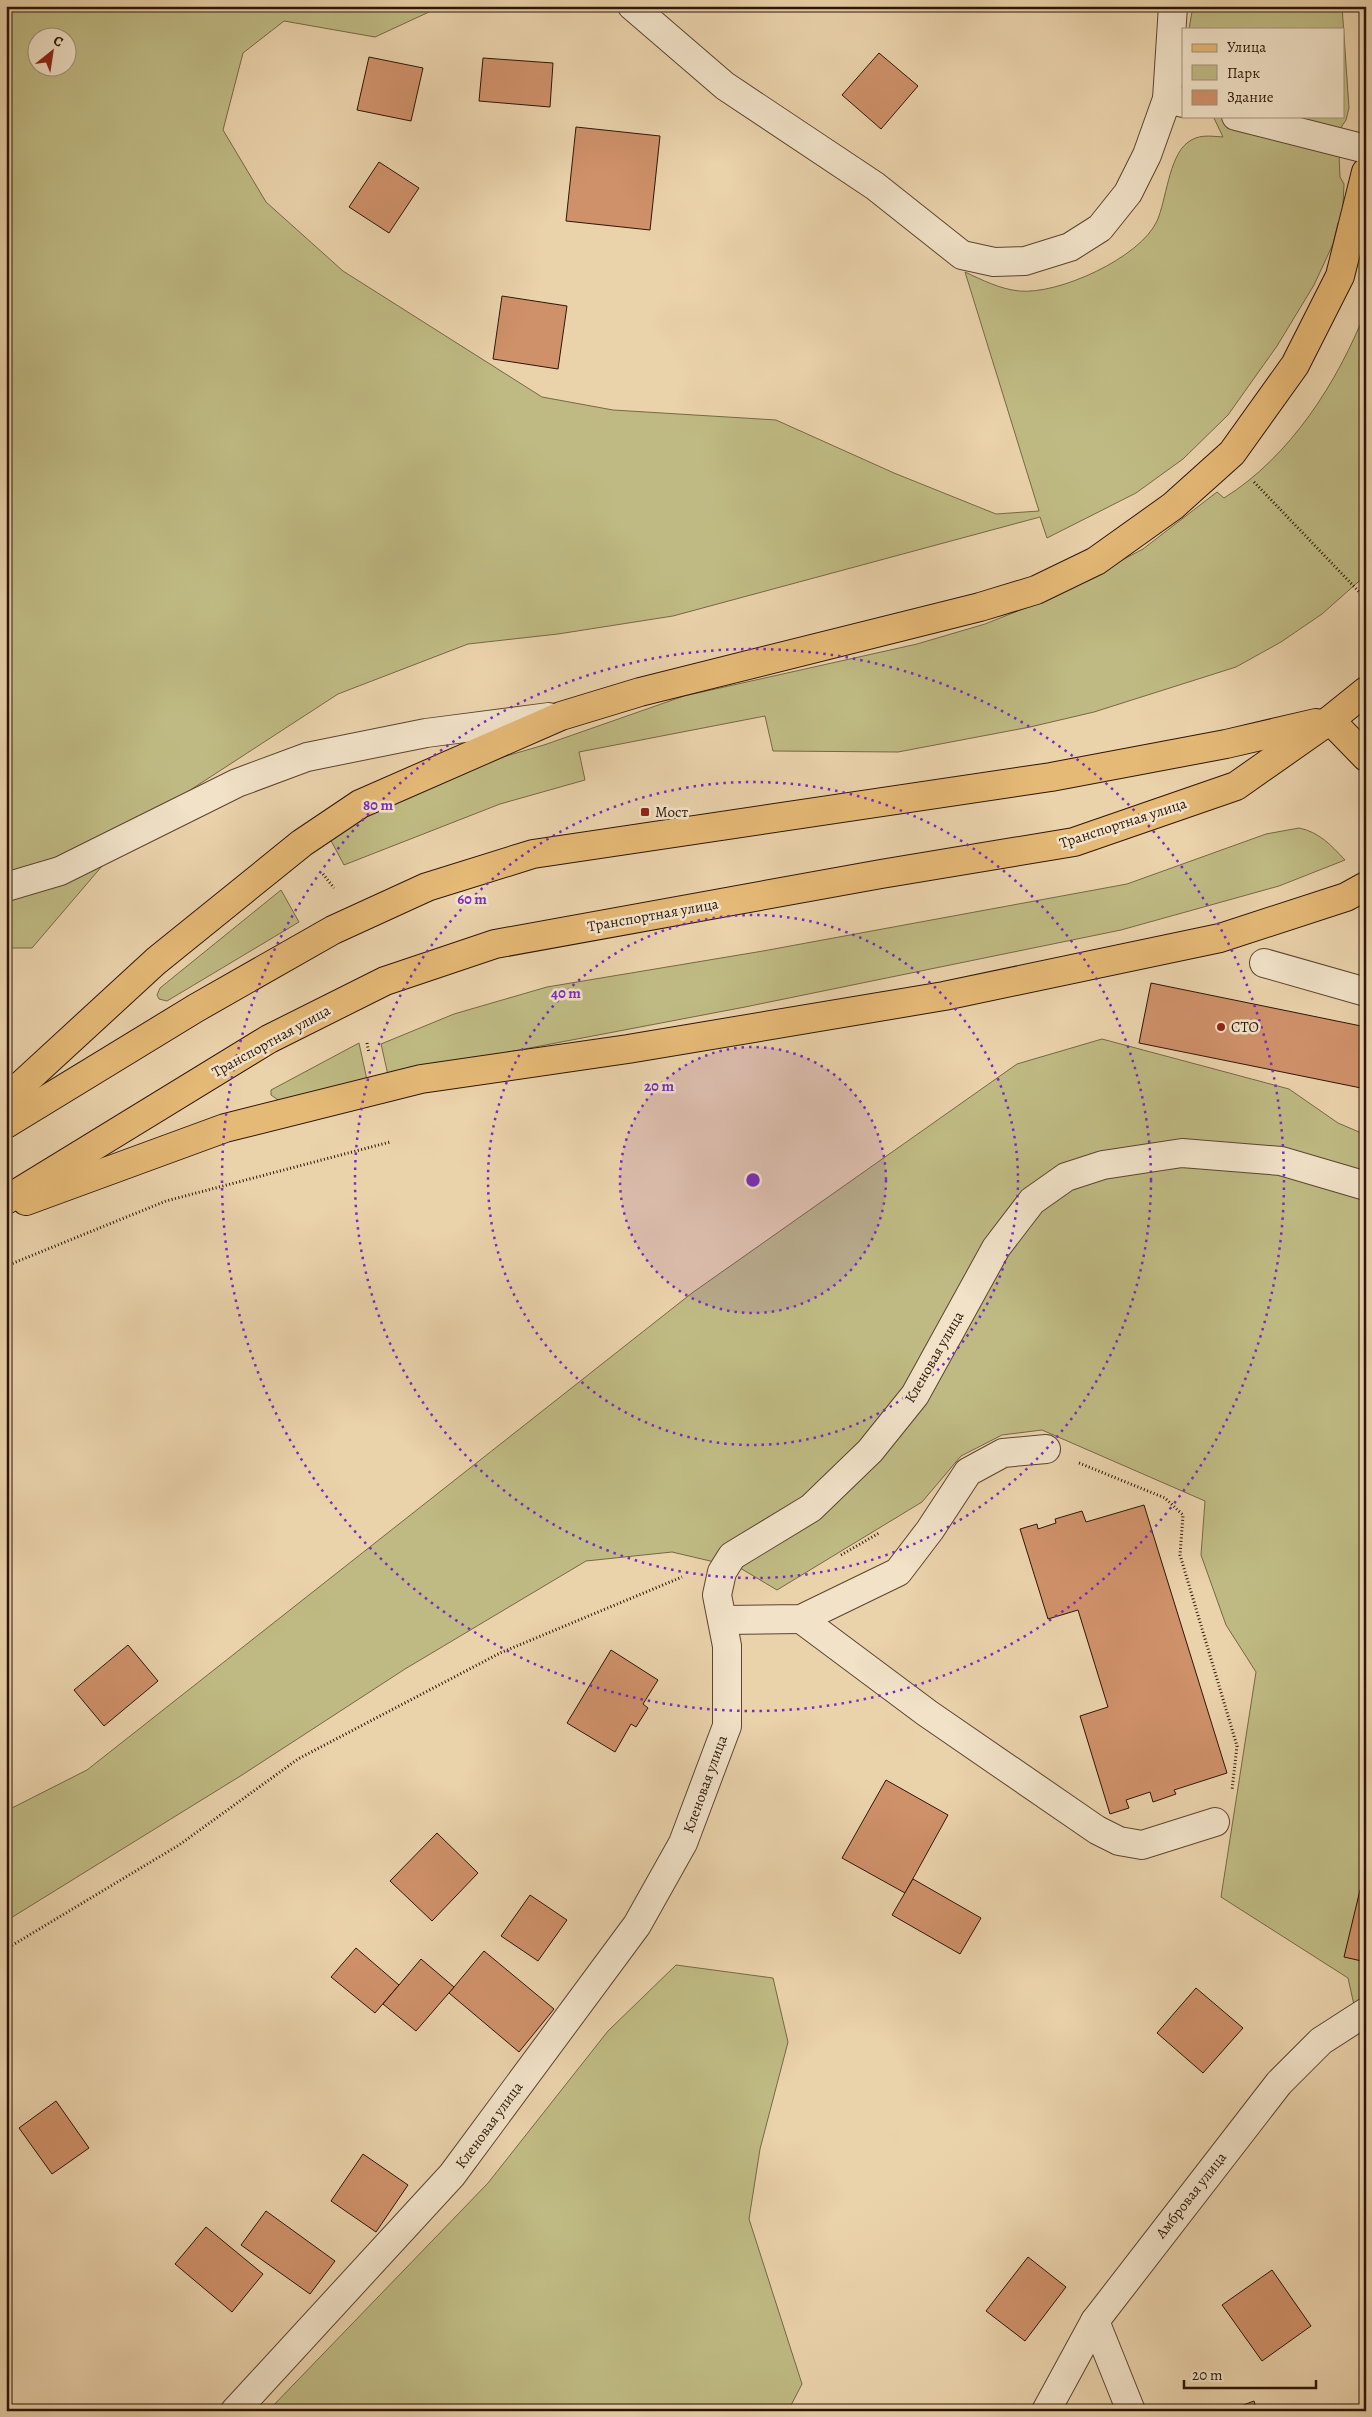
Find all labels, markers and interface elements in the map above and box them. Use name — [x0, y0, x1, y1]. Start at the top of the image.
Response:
north arrow — [28, 28, 78, 78]
legend — [1182, 28, 1344, 118]
text: С — [50, 31, 67, 52]
text: Улица — [1227, 37, 1266, 57]
text: Парк — [1227, 63, 1260, 83]
text: Здание — [1227, 87, 1274, 107]
street label: Транспортная улица — [1057, 793, 1189, 853]
text: 80 m — [363, 795, 393, 815]
place label: Мост — [655, 802, 688, 822]
marker: Мост — [639, 806, 651, 818]
text: 60 m — [457, 889, 487, 909]
street label: Транспортная улица — [586, 894, 720, 936]
text: 40 m — [551, 983, 581, 1003]
street label: Транспортная улица — [208, 1000, 334, 1082]
place label: СТО — [1231, 1017, 1259, 1037]
marker: СТО — [1215, 1021, 1227, 1033]
text: 20 m — [644, 1076, 674, 1096]
centre of rings — [744, 1171, 762, 1189]
street label: Кленовая улица — [900, 1307, 968, 1406]
street label: Кленовая улица — [678, 1732, 732, 1836]
street label: Кленовая улица — [451, 2078, 527, 2172]
street label: Амбровая улица — [1150, 2148, 1231, 2243]
scale bar — [1184, 2357, 1317, 2389]
text: 20 m — [1192, 2365, 1223, 2385]

